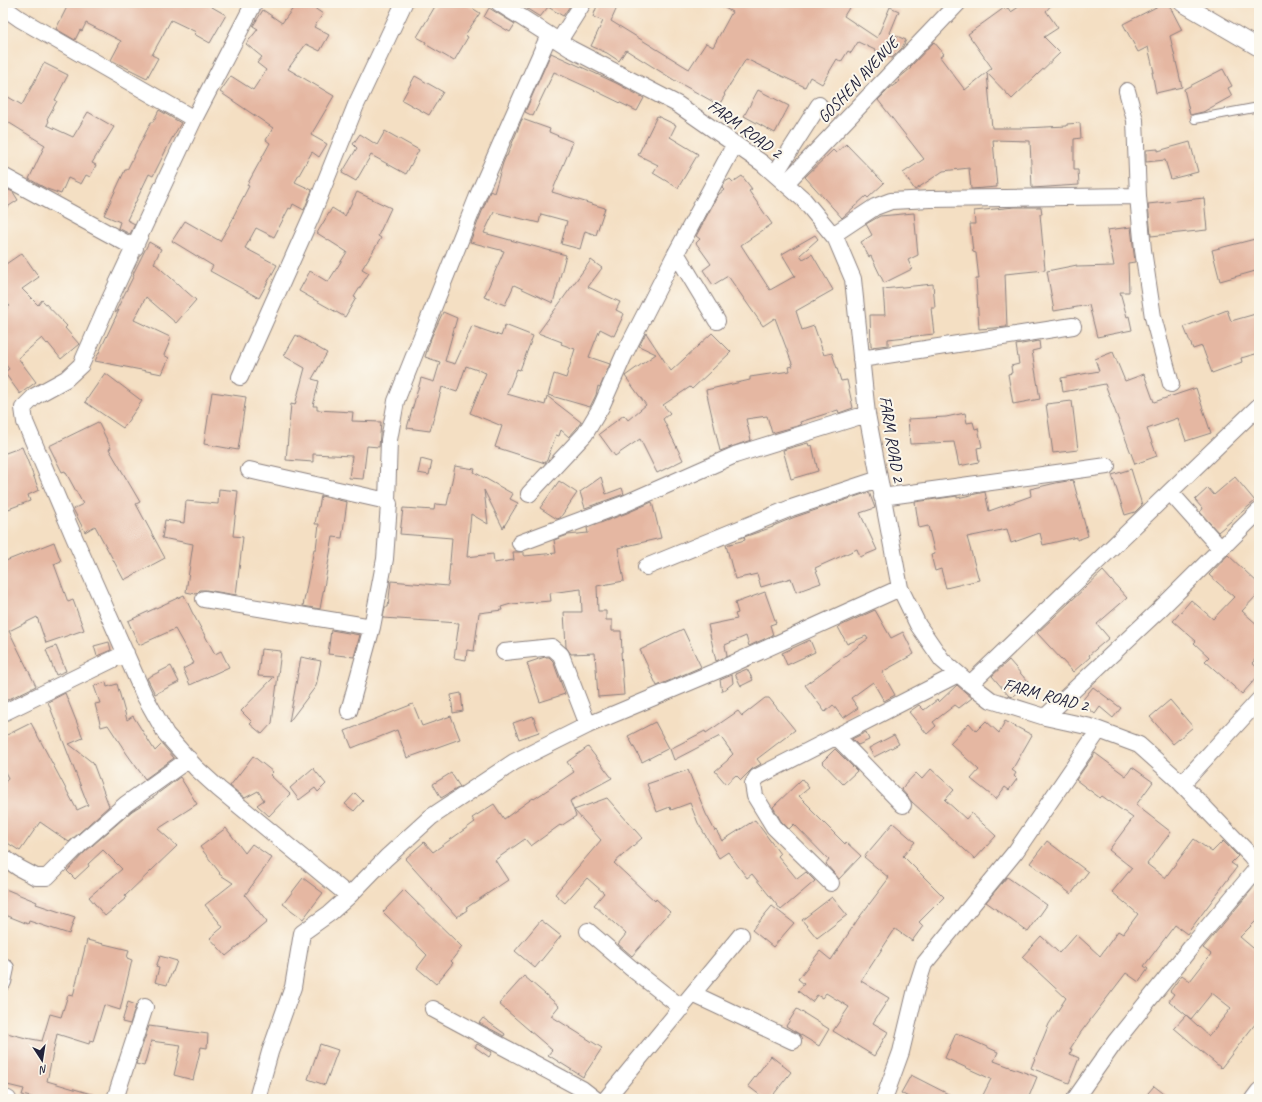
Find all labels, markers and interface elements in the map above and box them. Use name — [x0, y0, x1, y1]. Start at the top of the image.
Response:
street label: GOSHEN AVENUE — [813, 31, 905, 127]
street label: FARM ROAD 2 — [704, 95, 787, 164]
street label: FARM ROAD 2 — [875, 394, 909, 485]
street label: FARM ROAD 2 — [1001, 674, 1092, 717]
north arrow — [22, 1040, 62, 1080]
text: N — [37, 1062, 49, 1078]

